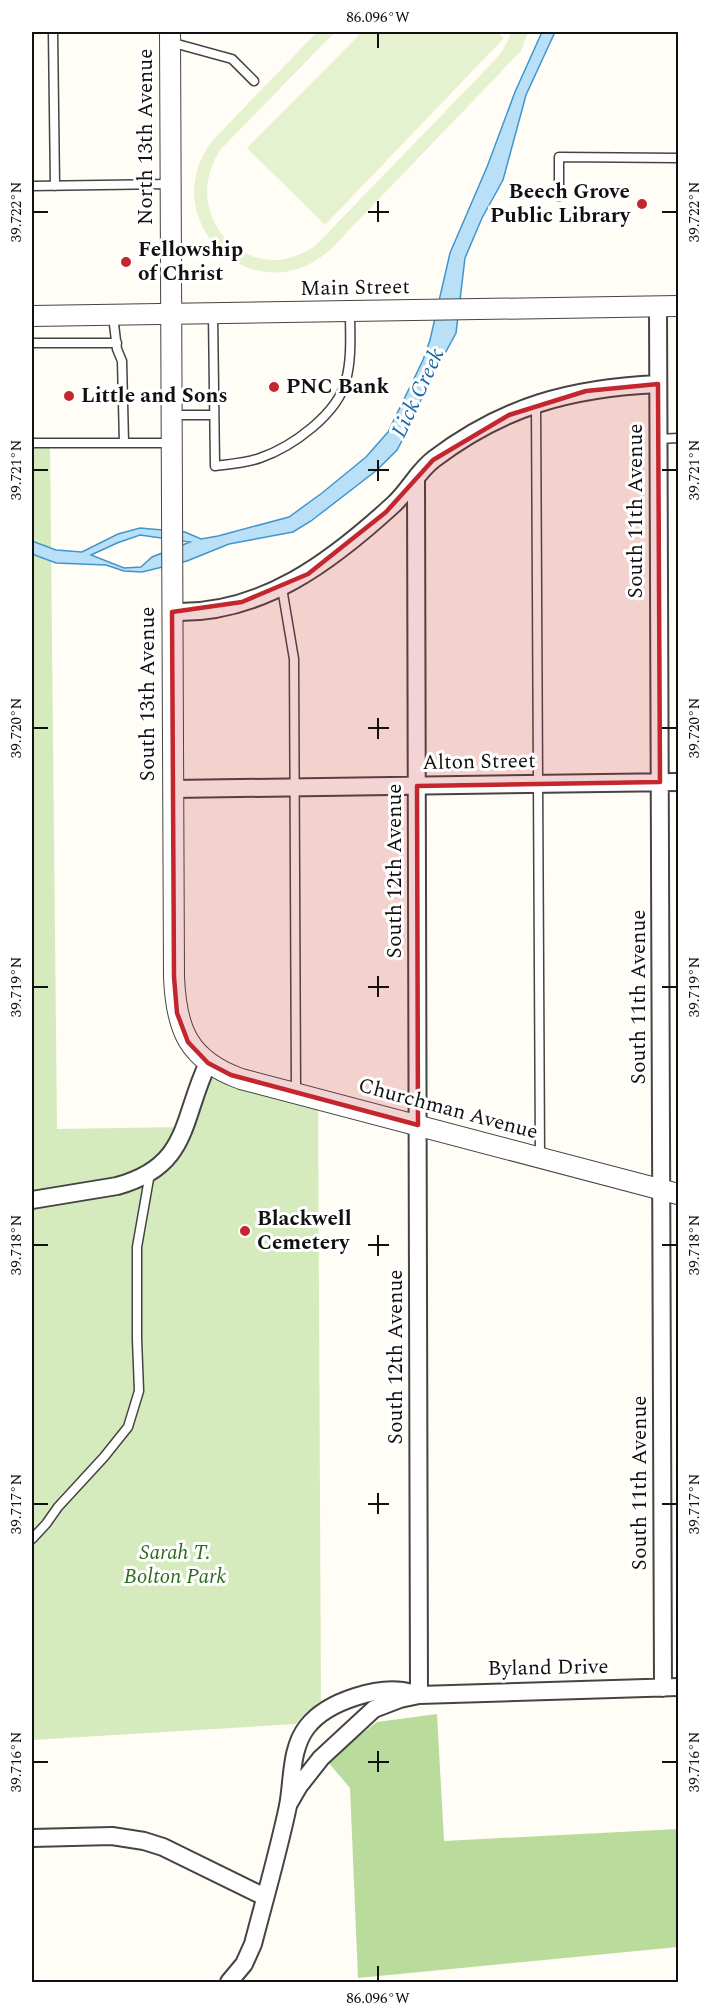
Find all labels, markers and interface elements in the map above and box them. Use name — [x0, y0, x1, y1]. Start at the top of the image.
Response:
text: 86.096°W — [346, 6, 410, 29]
street label: North 13th Avenue — [130, 49, 162, 225]
place label: Beech Grove Public Library — [490, 176, 631, 232]
text: 39.722°N — [5, 182, 28, 242]
text: 39.722°N — [683, 182, 706, 242]
marker: Beech Grove Public Library — [635, 197, 649, 211]
place label: Fellowship of Christ — [138, 234, 243, 290]
marker: Fellowship of Christ — [119, 255, 133, 269]
street label: Main Street — [300, 271, 410, 305]
water label: Lick Creek — [383, 343, 453, 443]
place label: PNC Bank — [286, 371, 390, 403]
place label: Little and Sons — [81, 380, 228, 412]
marker: PNC Bank — [267, 380, 281, 394]
marker: Little and Sons — [62, 389, 76, 403]
street label: South 11th Avenue — [620, 424, 652, 598]
text: 39.721°N — [5, 440, 28, 500]
text: 39.721°N — [683, 440, 706, 500]
street label: South 13th Avenue — [132, 607, 164, 781]
text: 39.720°N — [5, 698, 28, 758]
text: 39.720°N — [683, 698, 706, 758]
street label: Alton Street — [422, 745, 536, 779]
street label: South 12th Avenue — [379, 784, 411, 958]
street label: South 11th Avenue — [623, 910, 655, 1084]
text: 39.719°N — [5, 957, 28, 1017]
text: 39.719°N — [683, 957, 706, 1017]
street label: Churchman Avenue — [355, 1070, 541, 1148]
place label: Blackwell Cemetery — [257, 1203, 352, 1259]
text: 39.718°N — [5, 1215, 28, 1275]
text: 39.718°N — [683, 1215, 706, 1275]
marker: Blackwell Cemetery — [238, 1224, 252, 1238]
street label: South 12th Avenue — [380, 1270, 412, 1444]
street label: South 11th Avenue — [624, 1396, 656, 1570]
text: 39.717°N — [5, 1474, 28, 1534]
text: 39.717°N — [683, 1474, 706, 1534]
park label: Sarah T. Bolton Park — [124, 1537, 226, 1593]
street label: Byland Drive — [487, 1651, 609, 1685]
text: 39.716°N — [5, 1732, 28, 1792]
text: 39.716°N — [683, 1732, 706, 1792]
text: 86.096°W — [346, 1987, 410, 2010]

